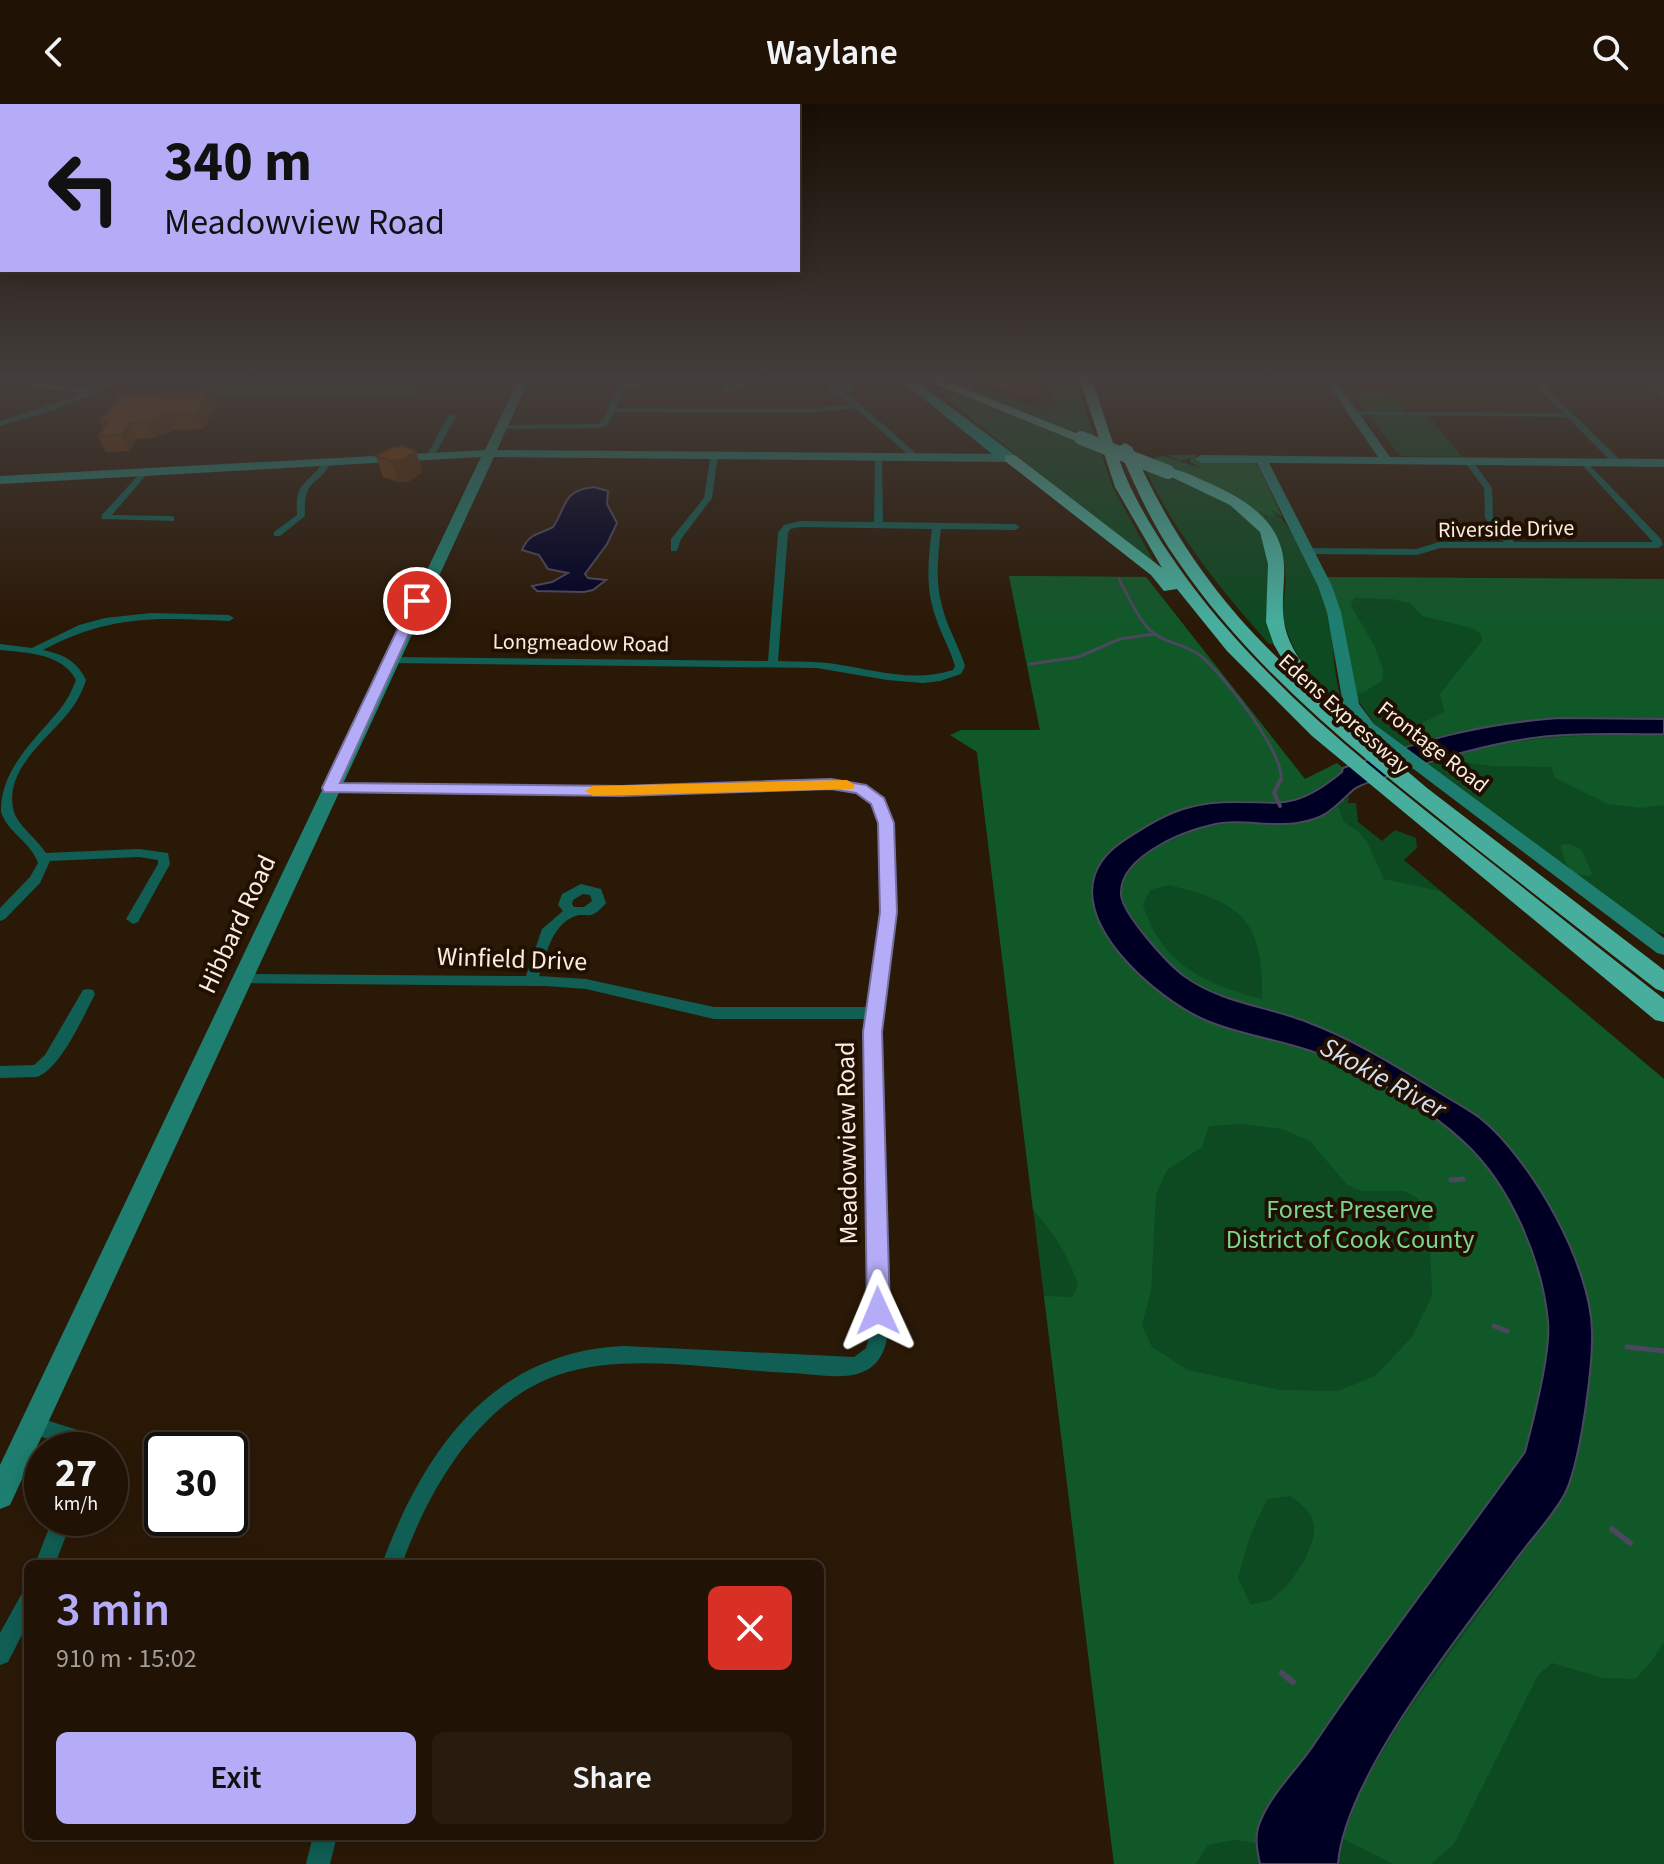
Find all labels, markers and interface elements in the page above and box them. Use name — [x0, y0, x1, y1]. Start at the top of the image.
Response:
text: Waylane — [766, 27, 898, 78]
icon: back — [32, 30, 76, 74]
icon: search — [1588, 30, 1632, 74]
text: 340 m — [164, 123, 312, 202]
icon: left — [32, 136, 136, 240]
text: Meadowview Road — [164, 197, 445, 248]
street label: Riverside Drive — [1438, 512, 1575, 546]
pin — [383, 567, 451, 635]
icon: arrive — [395, 579, 439, 623]
street label: Longmeadow Road — [492, 625, 670, 661]
street label: Edens Expressway — [1271, 646, 1417, 782]
street label: Frontage Road — [1371, 693, 1495, 801]
street label: Hibbard Road — [189, 849, 285, 999]
street label: Winfield Drive — [436, 938, 588, 980]
water label: Skokie River — [1313, 1027, 1454, 1130]
street label: Meadowview Road — [827, 1041, 867, 1245]
park label: Forest Preserve District of Cook County — [1226, 1191, 1474, 1258]
position arrow — [836, 1269, 920, 1353]
speed limit sign: 30 — [144, 1432, 248, 1536]
text: 27 — [55, 1445, 97, 1502]
text: km/h — [54, 1490, 98, 1518]
text: 3 min — [56, 1576, 170, 1644]
button: close — [708, 1586, 792, 1670]
text: 910 m · 15:02 — [56, 1640, 197, 1677]
button: Exit — [56, 1732, 416, 1824]
button: Share — [432, 1732, 792, 1824]

